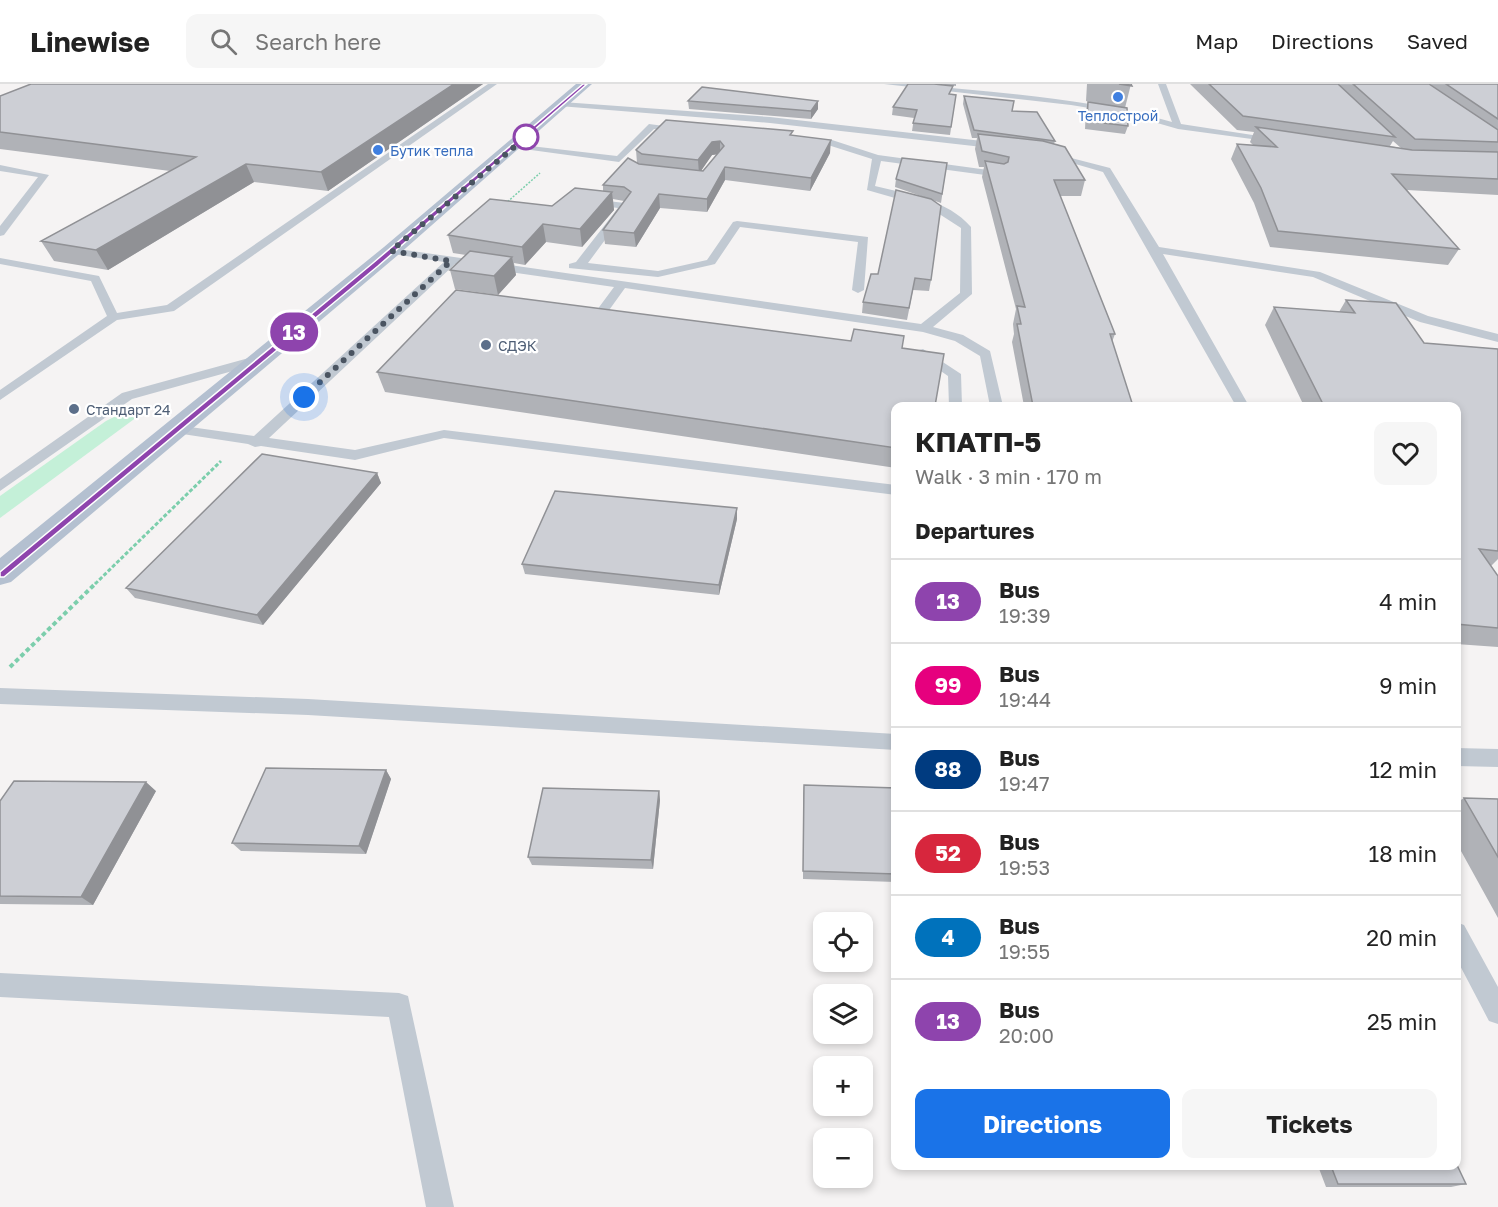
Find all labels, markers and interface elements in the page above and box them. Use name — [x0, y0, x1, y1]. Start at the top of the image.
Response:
search box — [186, 14, 606, 68]
text: Linewise — [30, 25, 150, 58]
icon: search — [207, 25, 240, 58]
text: Search here — [255, 28, 381, 55]
text: Map — [1195, 28, 1238, 54]
text: Directions — [1271, 28, 1374, 54]
text: Saved — [1407, 28, 1468, 54]
marker: Теплострой — [1111, 90, 1125, 104]
place label: Теплострой — [1078, 107, 1158, 124]
unlabelled marker — [513, 124, 539, 150]
place label: Бутик тепла — [390, 142, 473, 159]
marker: Бутик тепла — [371, 143, 385, 157]
line badge: 13 — [267, 312, 321, 352]
text: 13 — [282, 319, 306, 345]
place label: СДЭК — [498, 337, 537, 354]
marker: СДЭК — [479, 338, 493, 352]
your location — [289, 382, 319, 412]
place label: Стандарт 24 — [86, 401, 171, 418]
marker: Стандарт 24 — [67, 402, 81, 416]
button: heart — [1374, 422, 1437, 485]
text: КПАТП-5 — [915, 425, 1041, 458]
text: Walk · 3 min · 170 m — [915, 464, 1102, 488]
text: Departures — [915, 517, 1034, 544]
text: Bus — [999, 576, 1040, 603]
text: 13 — [936, 588, 960, 614]
text: 4 min — [1379, 588, 1437, 615]
text: 19:39 — [999, 603, 1051, 627]
text: Bus — [999, 660, 1040, 687]
text: 99 — [935, 672, 961, 698]
text: 9 min — [1379, 672, 1437, 699]
text: 19:44 — [999, 687, 1051, 711]
text: Bus — [999, 744, 1040, 771]
text: 88 — [935, 756, 961, 782]
text: 12 min — [1369, 756, 1437, 783]
text: 19:47 — [999, 771, 1050, 795]
text: Bus — [999, 828, 1040, 855]
text: 52 — [935, 840, 961, 866]
text: 18 min — [1369, 840, 1437, 867]
text: 19:53 — [999, 855, 1050, 879]
map controls — [813, 912, 873, 1188]
button: locate — [813, 912, 873, 972]
text: Bus — [999, 912, 1040, 939]
text: 4 — [941, 924, 955, 950]
text: 20 min — [1366, 924, 1437, 951]
text: 19:55 — [999, 939, 1050, 963]
button: layers — [813, 984, 873, 1044]
text: Bus — [999, 996, 1040, 1023]
text: 13 — [936, 1008, 960, 1034]
text: 25 min — [1367, 1008, 1437, 1035]
text: 20:00 — [999, 1023, 1054, 1047]
button: + — [813, 1056, 873, 1116]
button: Directions — [915, 1089, 1170, 1158]
button: Tickets — [1182, 1089, 1437, 1158]
button: − — [813, 1128, 873, 1188]

